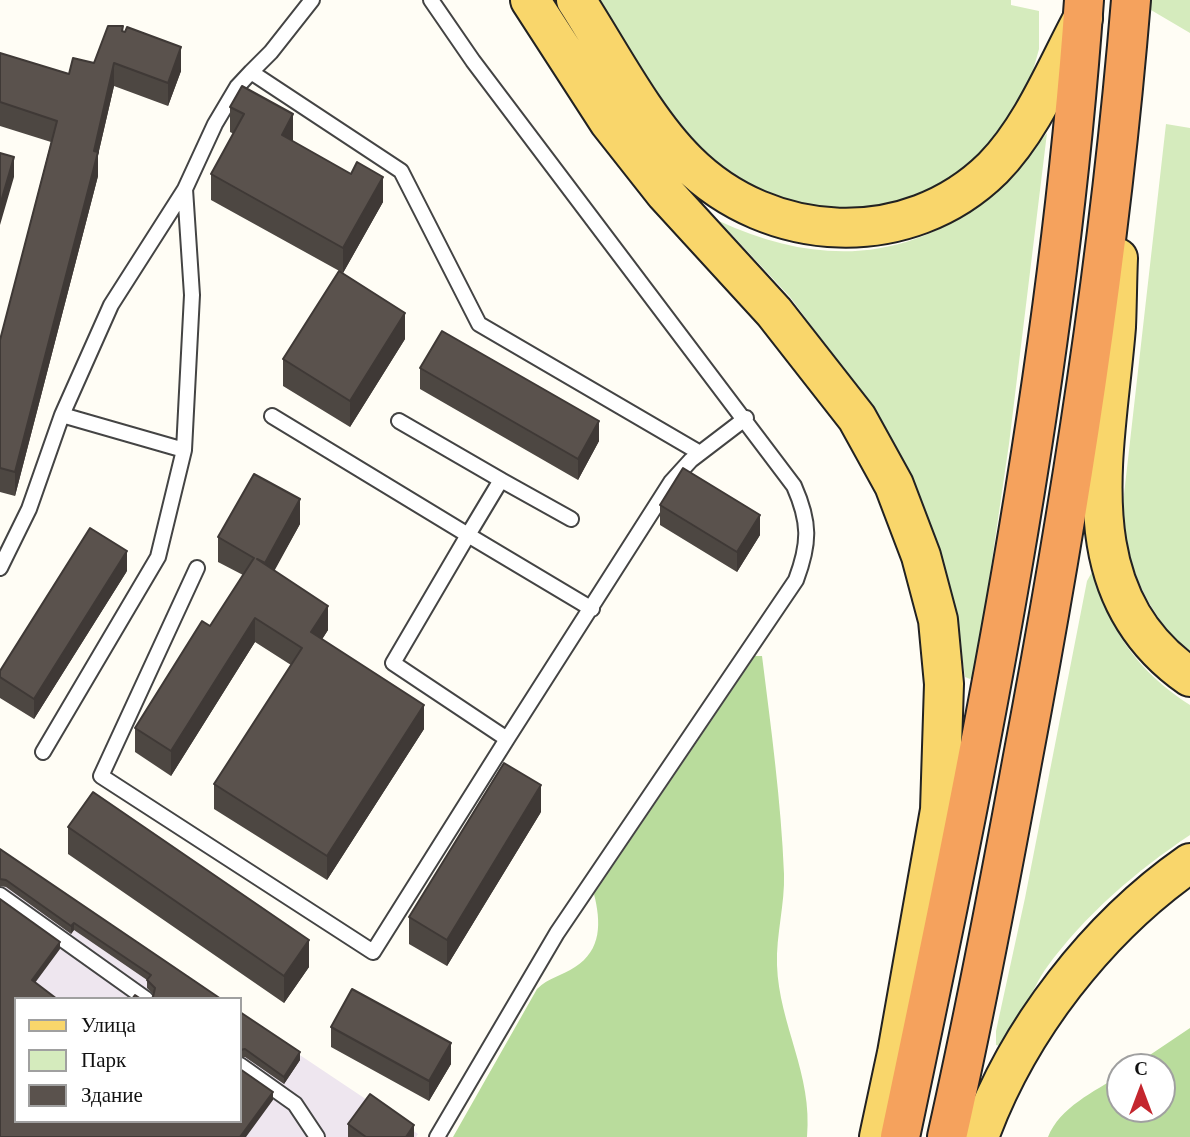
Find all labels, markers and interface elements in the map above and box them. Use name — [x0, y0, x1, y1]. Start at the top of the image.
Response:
legend — [14, 997, 242, 1123]
text: Улица — [81, 1013, 136, 1037]
text: Парк — [81, 1048, 126, 1072]
north arrow — [1106, 1053, 1176, 1123]
text: С — [1134, 1058, 1148, 1079]
text: Здание — [81, 1083, 143, 1107]

